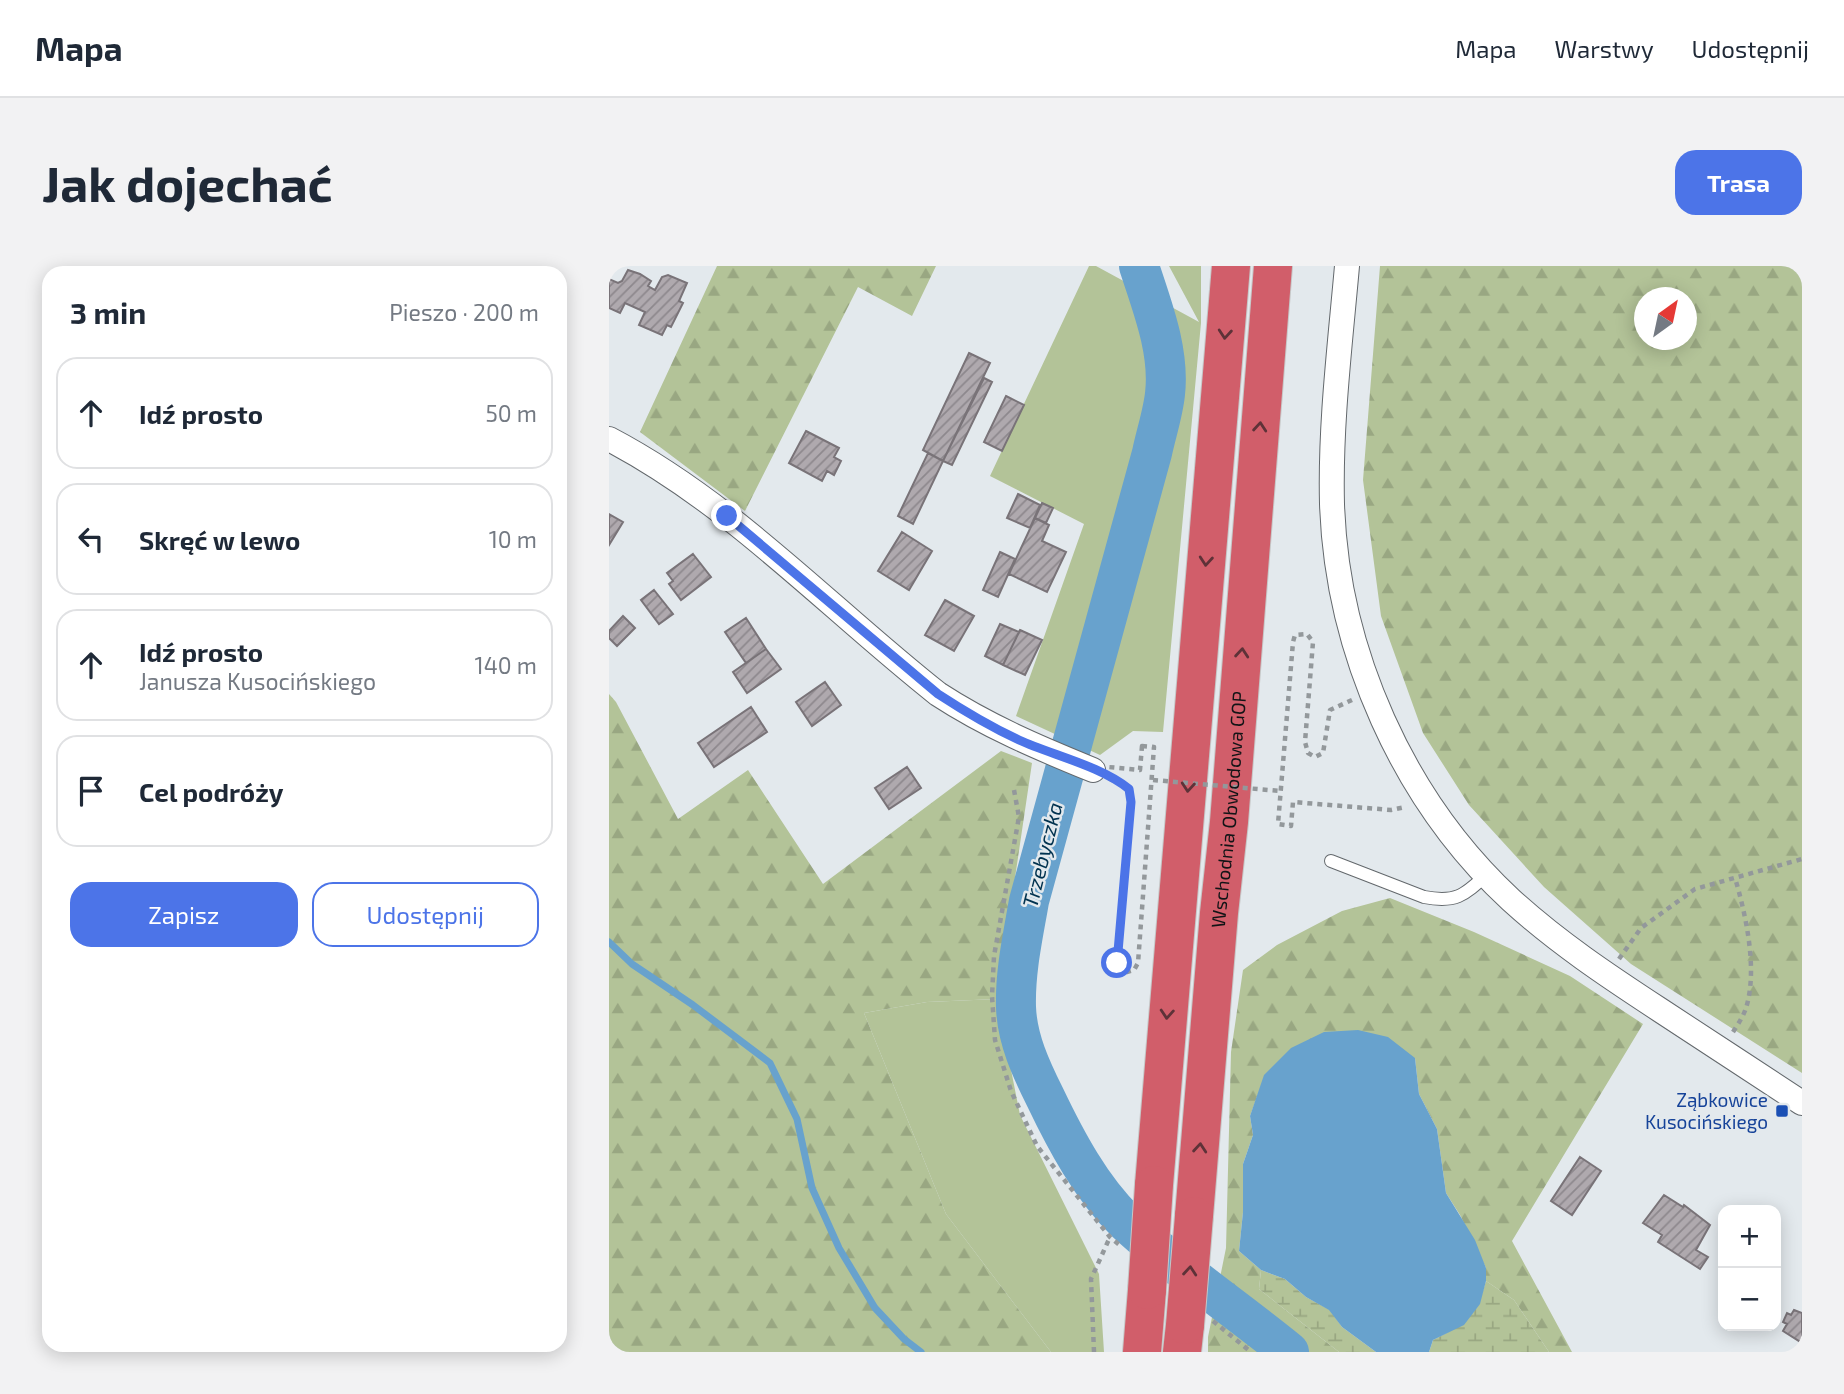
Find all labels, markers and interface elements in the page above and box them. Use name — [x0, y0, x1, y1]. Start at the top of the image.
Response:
text: Mapa — [35, 28, 123, 68]
text: Mapa — [1455, 34, 1517, 63]
text: Warstwy — [1555, 34, 1654, 63]
text: Udostępnij — [1692, 34, 1809, 63]
button: Trasa — [1675, 150, 1802, 215]
text: Jak dojechać — [42, 153, 333, 212]
north arrow — [1634, 287, 1697, 350]
text: 3 min — [70, 294, 146, 330]
text: Pieszo · 200 m — [389, 298, 539, 326]
one-way arrow — [1218, 329, 1233, 340]
icon: ahead — [72, 394, 110, 432]
text: Idź prosto — [139, 398, 263, 429]
text: 50 m — [486, 399, 537, 427]
one-way arrow — [1252, 421, 1267, 432]
route end — [711, 500, 742, 531]
icon: left — [72, 520, 110, 558]
text: Skręć w lewo — [139, 524, 300, 555]
text: 10 m — [489, 525, 537, 553]
one-way arrow — [1199, 556, 1214, 567]
text: Idź prosto — [139, 636, 263, 667]
icon: ahead — [72, 646, 110, 684]
one-way arrow — [1234, 648, 1249, 659]
text: 140 m — [475, 651, 537, 679]
text: Janusza Kusocińskiego — [139, 667, 376, 695]
street label: Wschodnia Obwodowa GOP — [1206, 690, 1250, 929]
icon: arrive — [72, 772, 110, 810]
text: Cel podróży — [139, 776, 284, 807]
one-way arrow — [1181, 782, 1196, 793]
water label: Trzebyczka — [1016, 799, 1068, 910]
button: Zapisz — [70, 882, 298, 947]
button: Udostępnij — [312, 882, 539, 947]
route start — [1101, 947, 1132, 978]
one-way arrow — [1160, 1009, 1175, 1020]
place label: Ząbkowice Kusocińskiego — [1645, 1088, 1768, 1133]
marker: Ząbkowice Kusocińskiego — [1774, 1103, 1790, 1119]
one-way arrow — [1192, 1143, 1207, 1154]
map controls — [1718, 1205, 1781, 1331]
button: + — [1718, 1205, 1781, 1268]
one-way arrow — [1182, 1265, 1197, 1276]
button: − — [1718, 1268, 1781, 1331]

